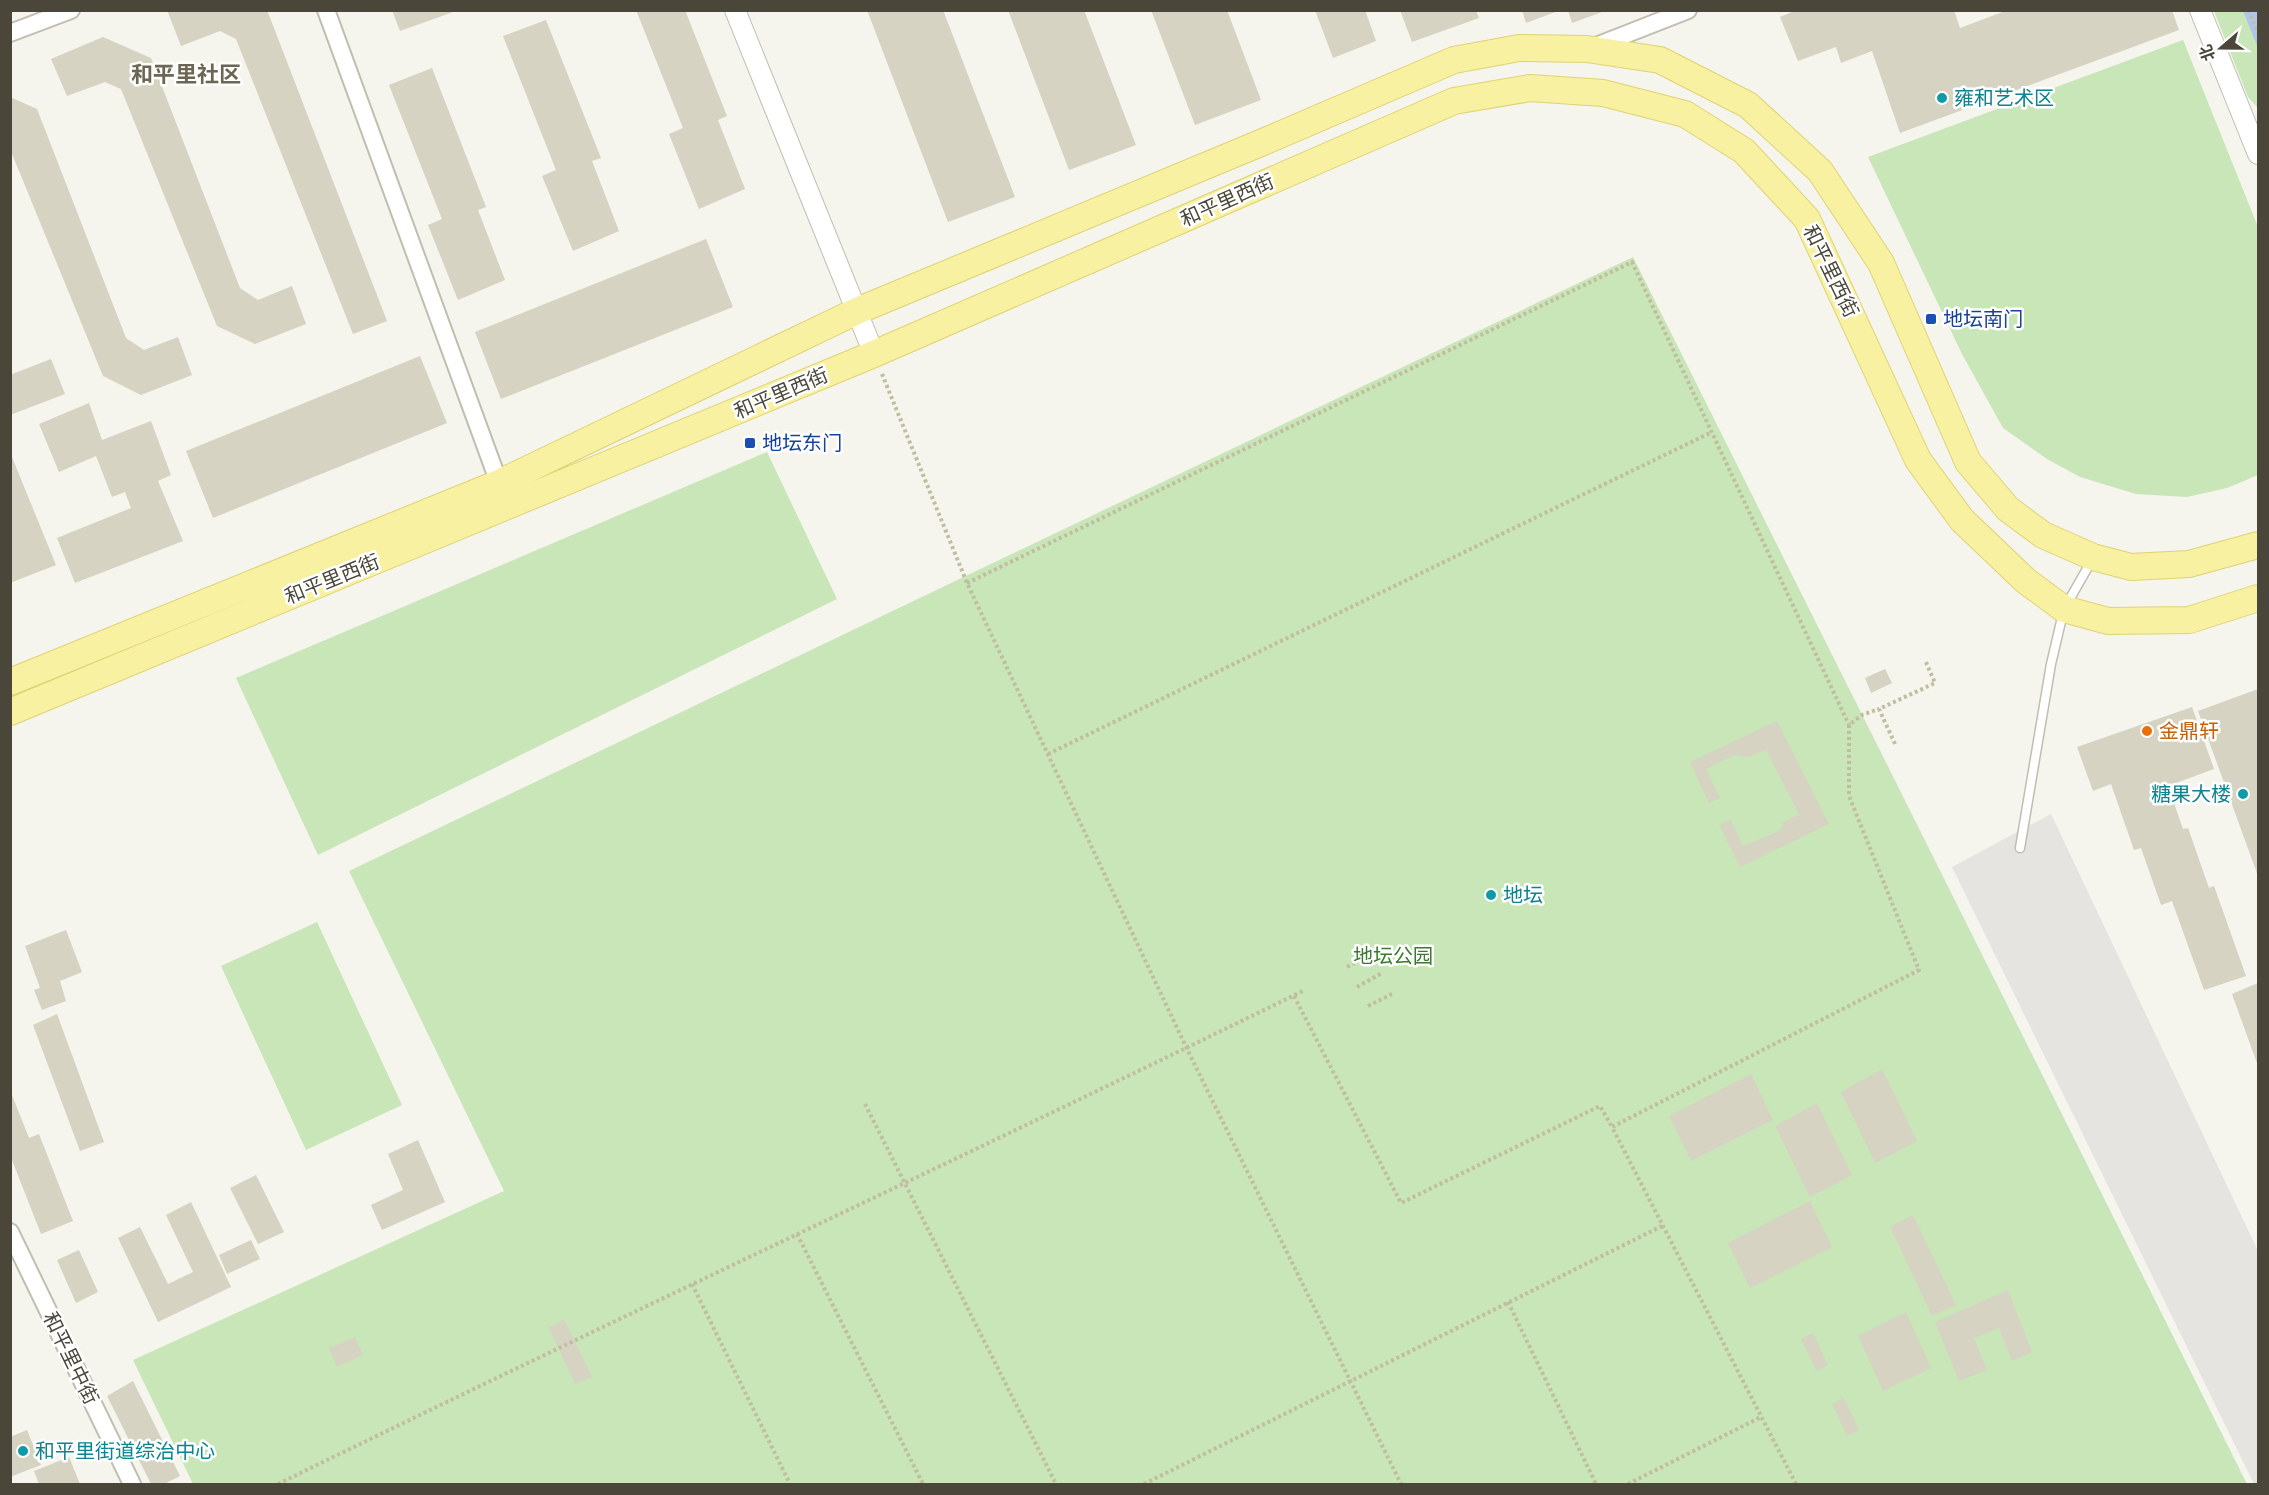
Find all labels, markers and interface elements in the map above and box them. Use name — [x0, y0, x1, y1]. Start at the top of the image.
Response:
north arrow — [2191, 18, 2251, 78]
text: 北 — [2196, 42, 2219, 64]
district label: 和平里社区 — [131, 62, 241, 87]
place label: 雍和艺术区 — [1954, 86, 2054, 110]
marker: 雍和艺术区 — [1935, 91, 1949, 105]
street label: 和平里西街 — [1176, 169, 1278, 231]
street label: 和平里西街 — [1798, 221, 1864, 321]
place label: 地坛南门 — [1943, 307, 2023, 331]
marker: 地坛南门 — [1924, 312, 1938, 326]
street label: 和平里西街 — [730, 362, 832, 424]
place label: 地坛东门 — [762, 431, 842, 455]
marker: 地坛东门 — [743, 436, 757, 450]
street label: 和平里西街 — [281, 549, 383, 609]
place label: 金鼎轩 — [2159, 719, 2219, 743]
marker: 金鼎轩 — [2140, 724, 2154, 738]
place label: 糖果大楼 — [2151, 782, 2231, 806]
marker: 糖果大楼 — [2236, 787, 2250, 801]
place label: 地坛 — [1503, 883, 1543, 907]
marker: 地坛 — [1484, 888, 1498, 902]
park label: 地坛公园 — [1353, 944, 1433, 968]
street label: 和平里中街 — [38, 1308, 104, 1408]
place label: 和平里街道综治中心 — [35, 1439, 215, 1463]
marker: 和平里街道综治中心 — [16, 1444, 30, 1458]

